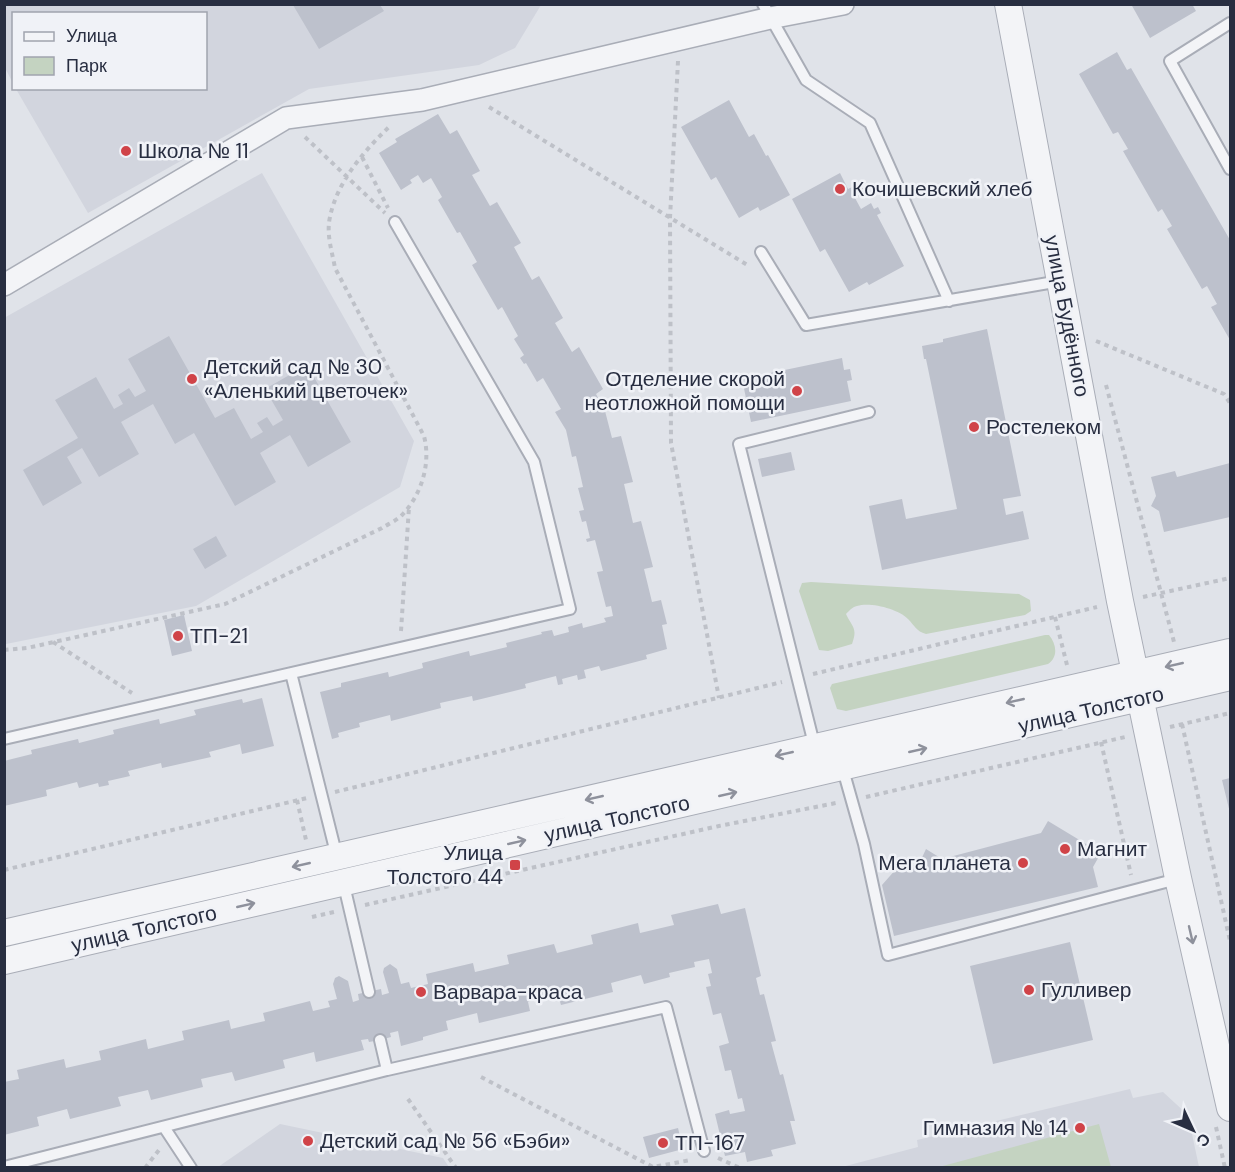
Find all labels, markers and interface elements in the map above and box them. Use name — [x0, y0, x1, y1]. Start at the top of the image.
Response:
legend — [12, 12, 207, 90]
text: Улица — [66, 24, 118, 48]
text: Парк — [66, 54, 107, 78]
place label: Школа № 11 — [138, 137, 249, 165]
marker: Школа № 11 — [119, 144, 133, 158]
place label: Кочишевский хлеб — [852, 175, 1033, 203]
marker: Кочишевский хлеб — [833, 182, 847, 196]
street label: улица Будённого — [1038, 233, 1096, 399]
place label: Детский сад № 30 «Аленький цветочек» — [204, 353, 408, 405]
place label: Отделение скорой неотложной помощи — [585, 365, 785, 417]
marker: Детский сад № 30 «Аленький цветочек» — [185, 372, 199, 386]
marker: Отделение скорой неотложной помощи — [790, 384, 804, 398]
place label: Ростелеком — [986, 413, 1101, 441]
marker: Ростелеком — [967, 420, 981, 434]
place label: ТП-21 — [190, 622, 248, 650]
marker: ТП-21 — [171, 629, 185, 643]
one-way arrow — [1164, 660, 1184, 671]
street label: улица Толстого — [1016, 680, 1166, 740]
one-way arrow — [1006, 696, 1025, 708]
one-way arrow — [908, 743, 927, 755]
one-way arrow — [775, 749, 794, 761]
one-way arrow — [718, 787, 737, 799]
street label: улица Толстого — [542, 789, 692, 849]
one-way arrow — [584, 792, 603, 804]
place label: Магнит — [1077, 835, 1147, 863]
one-way arrow — [508, 836, 527, 848]
place label: Улица Толстого 44 — [387, 839, 503, 891]
marker: Магнит — [1058, 842, 1072, 856]
place label: Мега планета — [878, 849, 1011, 877]
marker: Мега планета — [1016, 856, 1030, 870]
marker: Улица Толстого 44 — [508, 858, 522, 872]
one-way arrow — [292, 859, 311, 871]
street label: улица Толстого — [69, 899, 219, 959]
one-way arrow — [236, 899, 255, 911]
one-way arrow — [1186, 926, 1198, 945]
place label: Гулливер — [1041, 976, 1132, 1004]
place label: Варвара-краса — [433, 978, 583, 1006]
marker: Гулливер — [1022, 983, 1036, 997]
marker: Варвара-краса — [414, 985, 428, 999]
north arrow — [1163, 1100, 1223, 1160]
place label: Гимназия № 14 — [923, 1114, 1068, 1142]
marker: Гимназия № 14 — [1073, 1121, 1087, 1135]
place label: Детский сад № 56 «Бэби» — [320, 1127, 570, 1155]
place label: ТП-167 — [675, 1129, 745, 1157]
text: С — [1192, 1129, 1215, 1152]
marker: Детский сад № 56 «Бэби» — [301, 1134, 315, 1148]
marker: ТП-167 — [656, 1136, 670, 1150]

